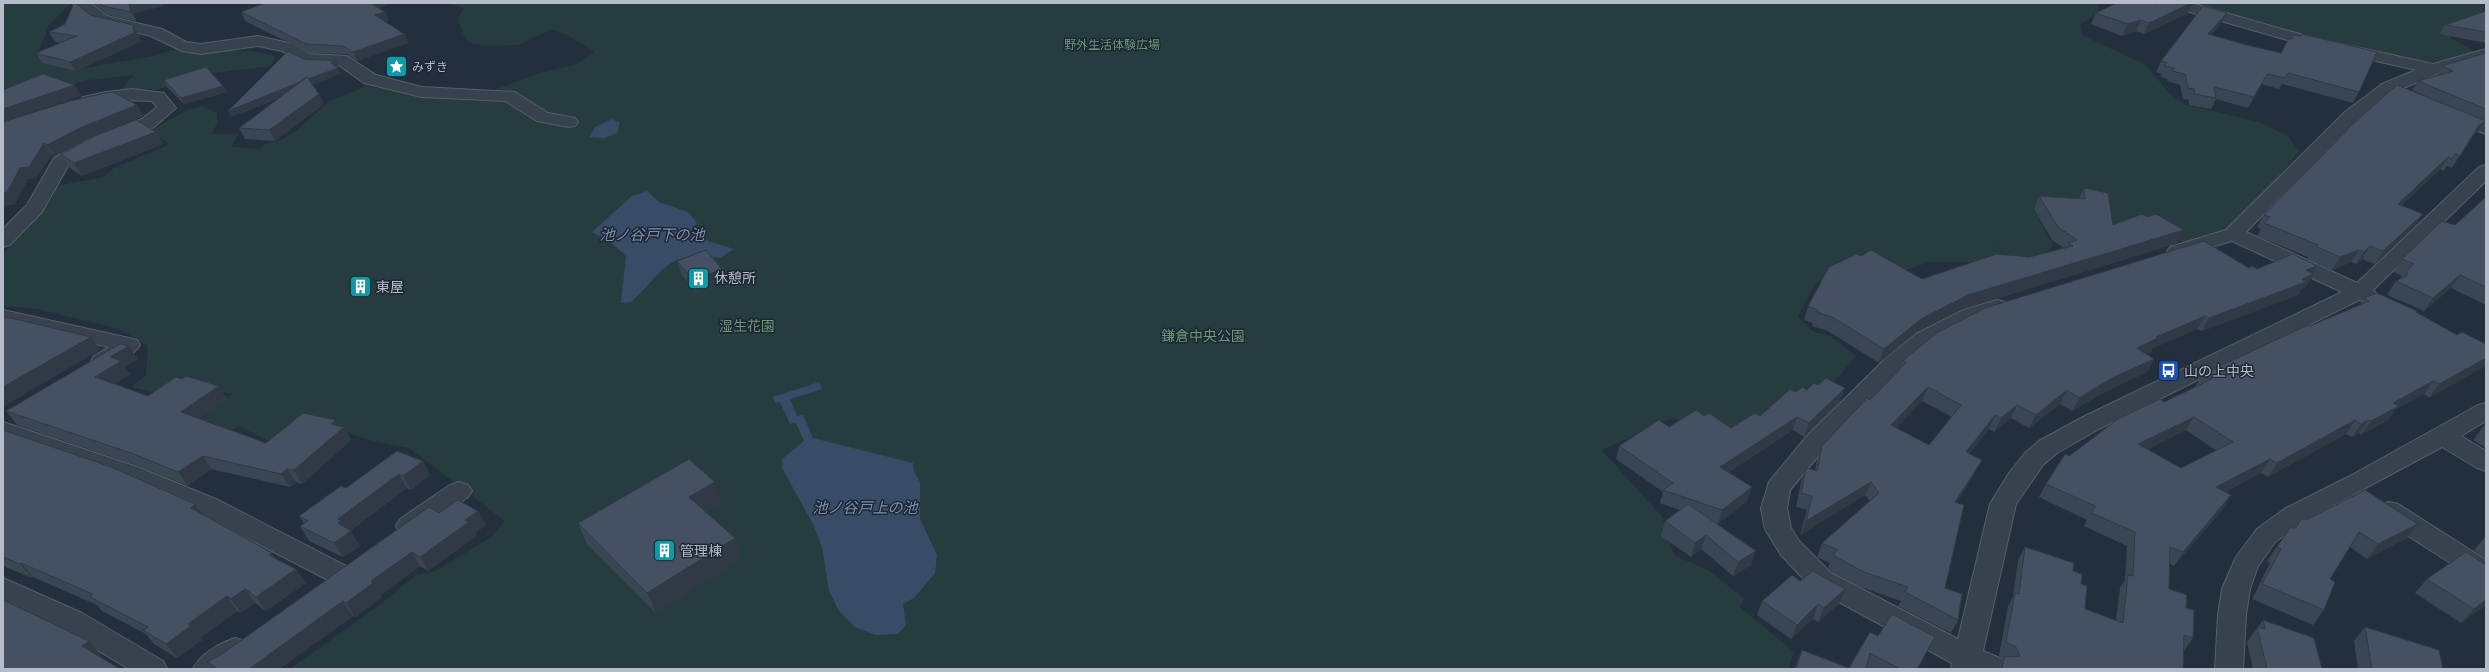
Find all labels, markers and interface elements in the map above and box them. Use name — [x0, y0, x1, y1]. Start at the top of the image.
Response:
park label: 野外生活体験広場 — [1064, 38, 1160, 52]
place icon: みずき — [383, 54, 409, 80]
place label: みずき — [412, 60, 448, 74]
water label: 池ノ谷戸下の池 — [599, 226, 706, 243]
building icon: 休憩所 — [686, 265, 712, 291]
place label: 休憩所 — [714, 270, 756, 286]
building icon: 東屋 — [347, 274, 373, 300]
place label: 東屋 — [376, 279, 404, 295]
park label: 湿生花園 — [719, 318, 775, 334]
park label: 鎌倉中央公園 — [1161, 328, 1245, 344]
bus stop icon: 山の上中央 — [2155, 358, 2181, 384]
place label: 山の上中央 — [2184, 363, 2254, 379]
water label: 池ノ谷戸上の池 — [812, 499, 919, 516]
building icon: 管理棟 — [651, 538, 677, 564]
place label: 管理棟 — [680, 543, 722, 559]

